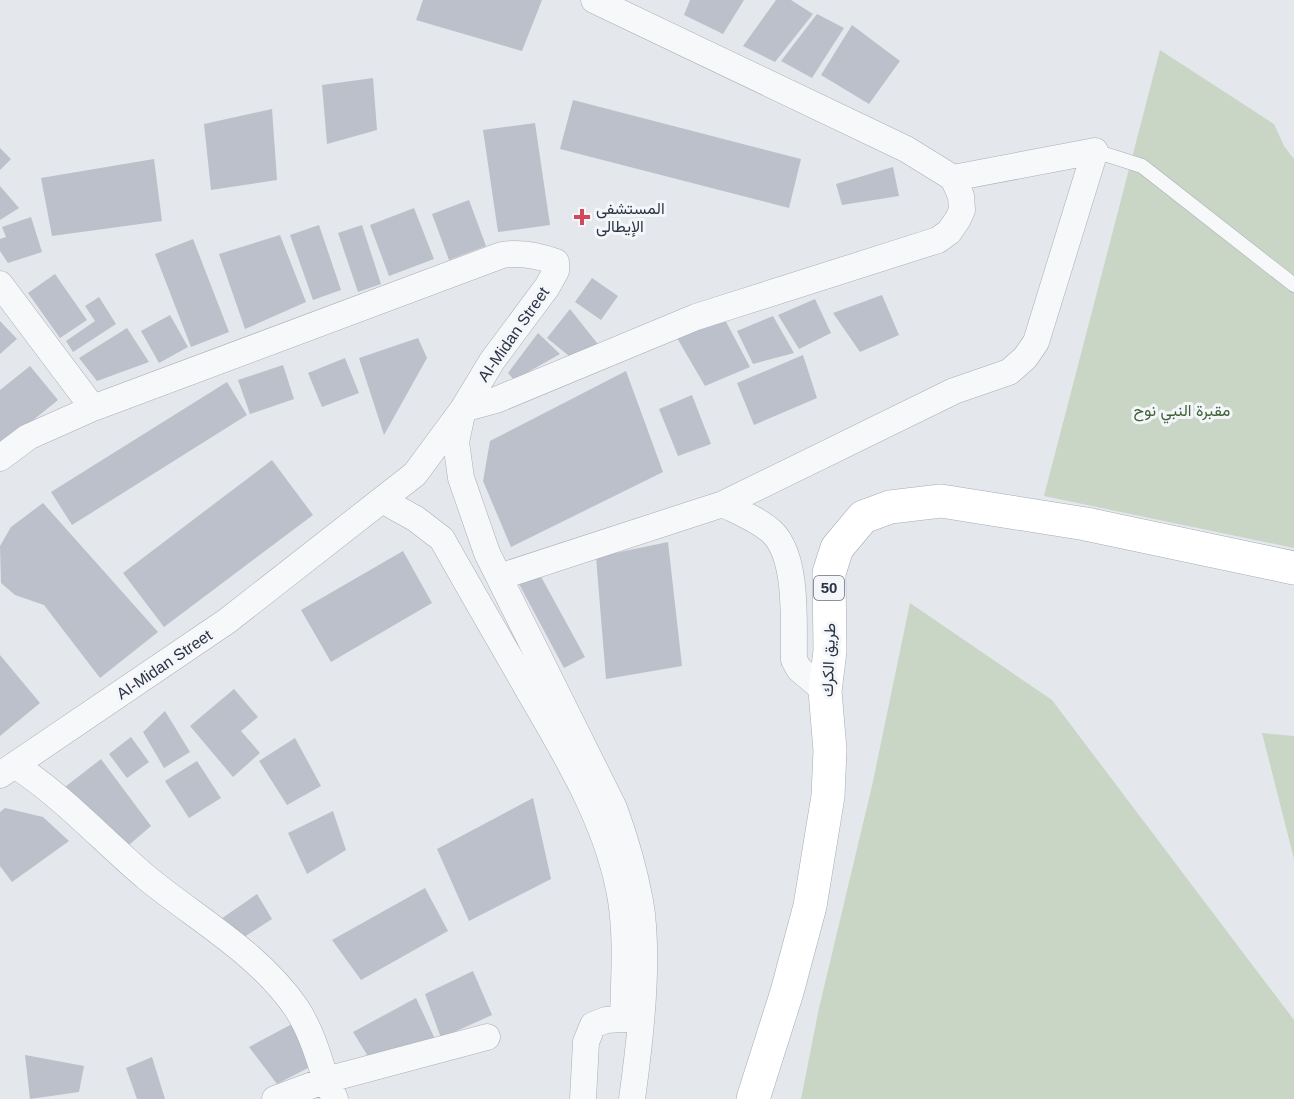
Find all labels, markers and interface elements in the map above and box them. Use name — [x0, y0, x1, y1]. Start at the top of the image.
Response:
place label: المستشفى الإيطالى — [596, 200, 665, 237]
marker: المستشفى الإيطالى — [573, 208, 591, 226]
street label: AI-Midan Street — [475, 283, 553, 385]
park label: مقبرة النبي نوح — [1134, 402, 1230, 424]
road number: 50 — [814, 576, 844, 600]
street label: طريق الكرك — [819, 623, 840, 697]
street label: AI-Midan Street — [113, 626, 216, 703]

